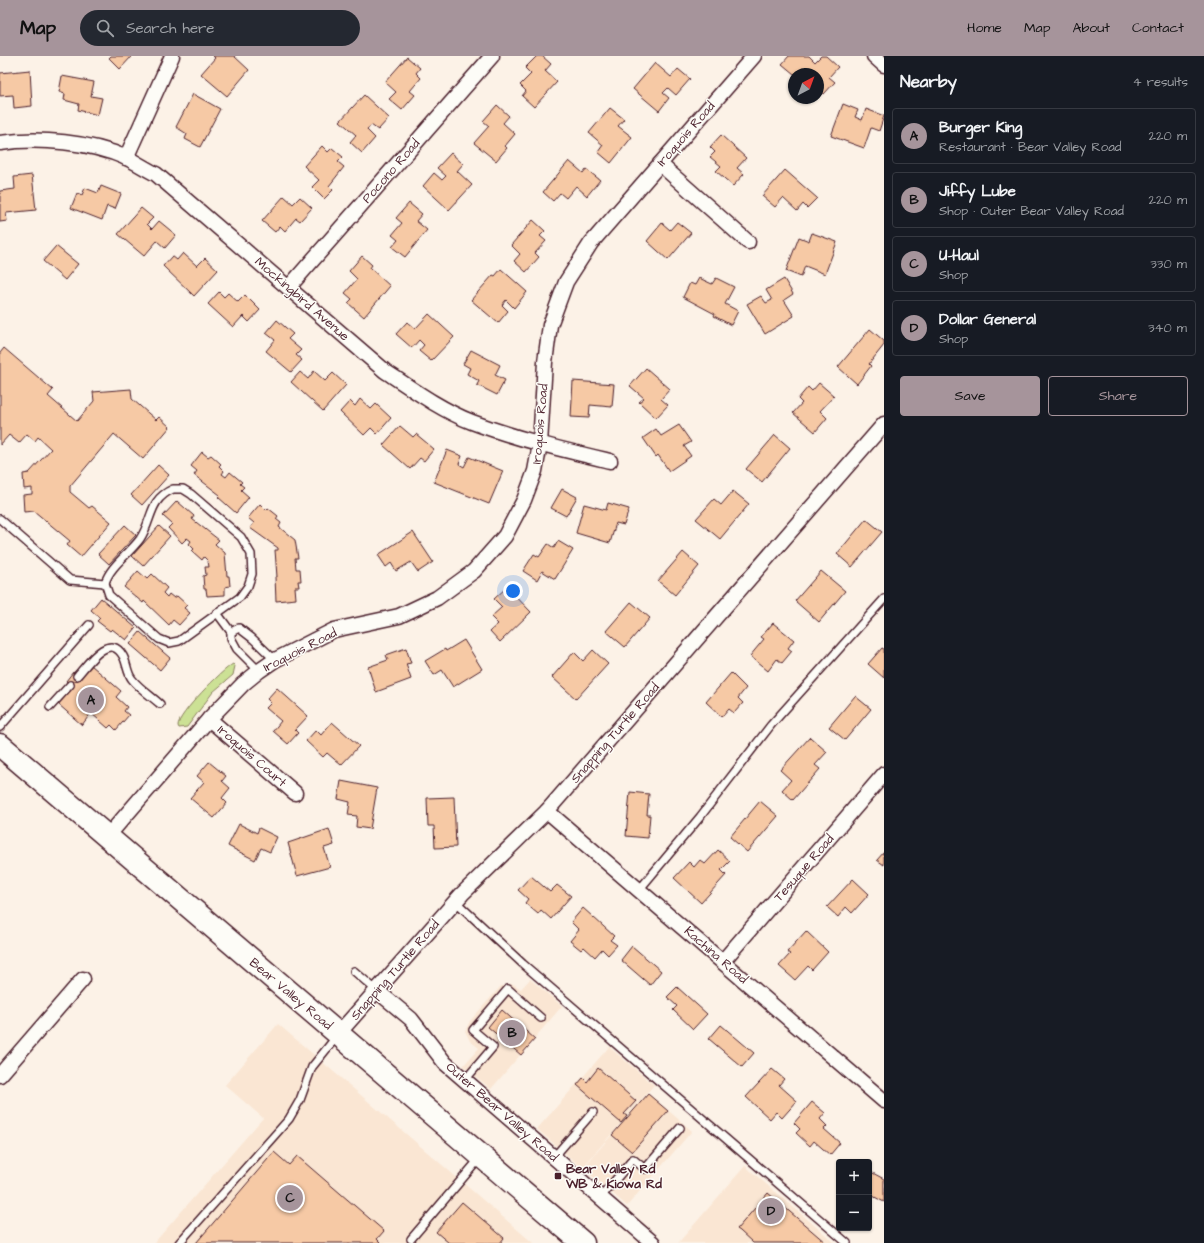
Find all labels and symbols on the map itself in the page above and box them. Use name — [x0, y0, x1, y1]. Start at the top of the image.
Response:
north arrow — [788, 68, 824, 104]
street label: Iroquois Road — [653, 97, 719, 170]
street label: Pocono Road — [358, 135, 424, 207]
street label: Mockingbird Avenue — [250, 253, 353, 346]
street label: Iroquois Road — [528, 383, 553, 465]
your location — [503, 581, 523, 601]
street label: Iroquois Road — [260, 624, 340, 676]
street label: Snapping Turtle Road — [566, 679, 665, 788]
pin: A — [78, 685, 104, 715]
street label: Iroquois Court — [214, 721, 291, 792]
street label: Tesuque Road — [770, 830, 838, 905]
street label: Snapping Turtle Road — [346, 916, 445, 1025]
street label: Kachina Road — [680, 922, 752, 988]
street label: Bear Valley Road — [245, 954, 337, 1035]
pin: B — [499, 1018, 525, 1048]
street label: Outer Bear Valley Road — [441, 1058, 562, 1167]
place label: Bear Valley Rd WB & Kiowa Rd — [565, 1160, 662, 1193]
marker: Bear Valley Rd WB & Kiowa Rd — [553, 1171, 563, 1181]
pin: C — [277, 1183, 303, 1213]
pin: D — [758, 1196, 784, 1226]

